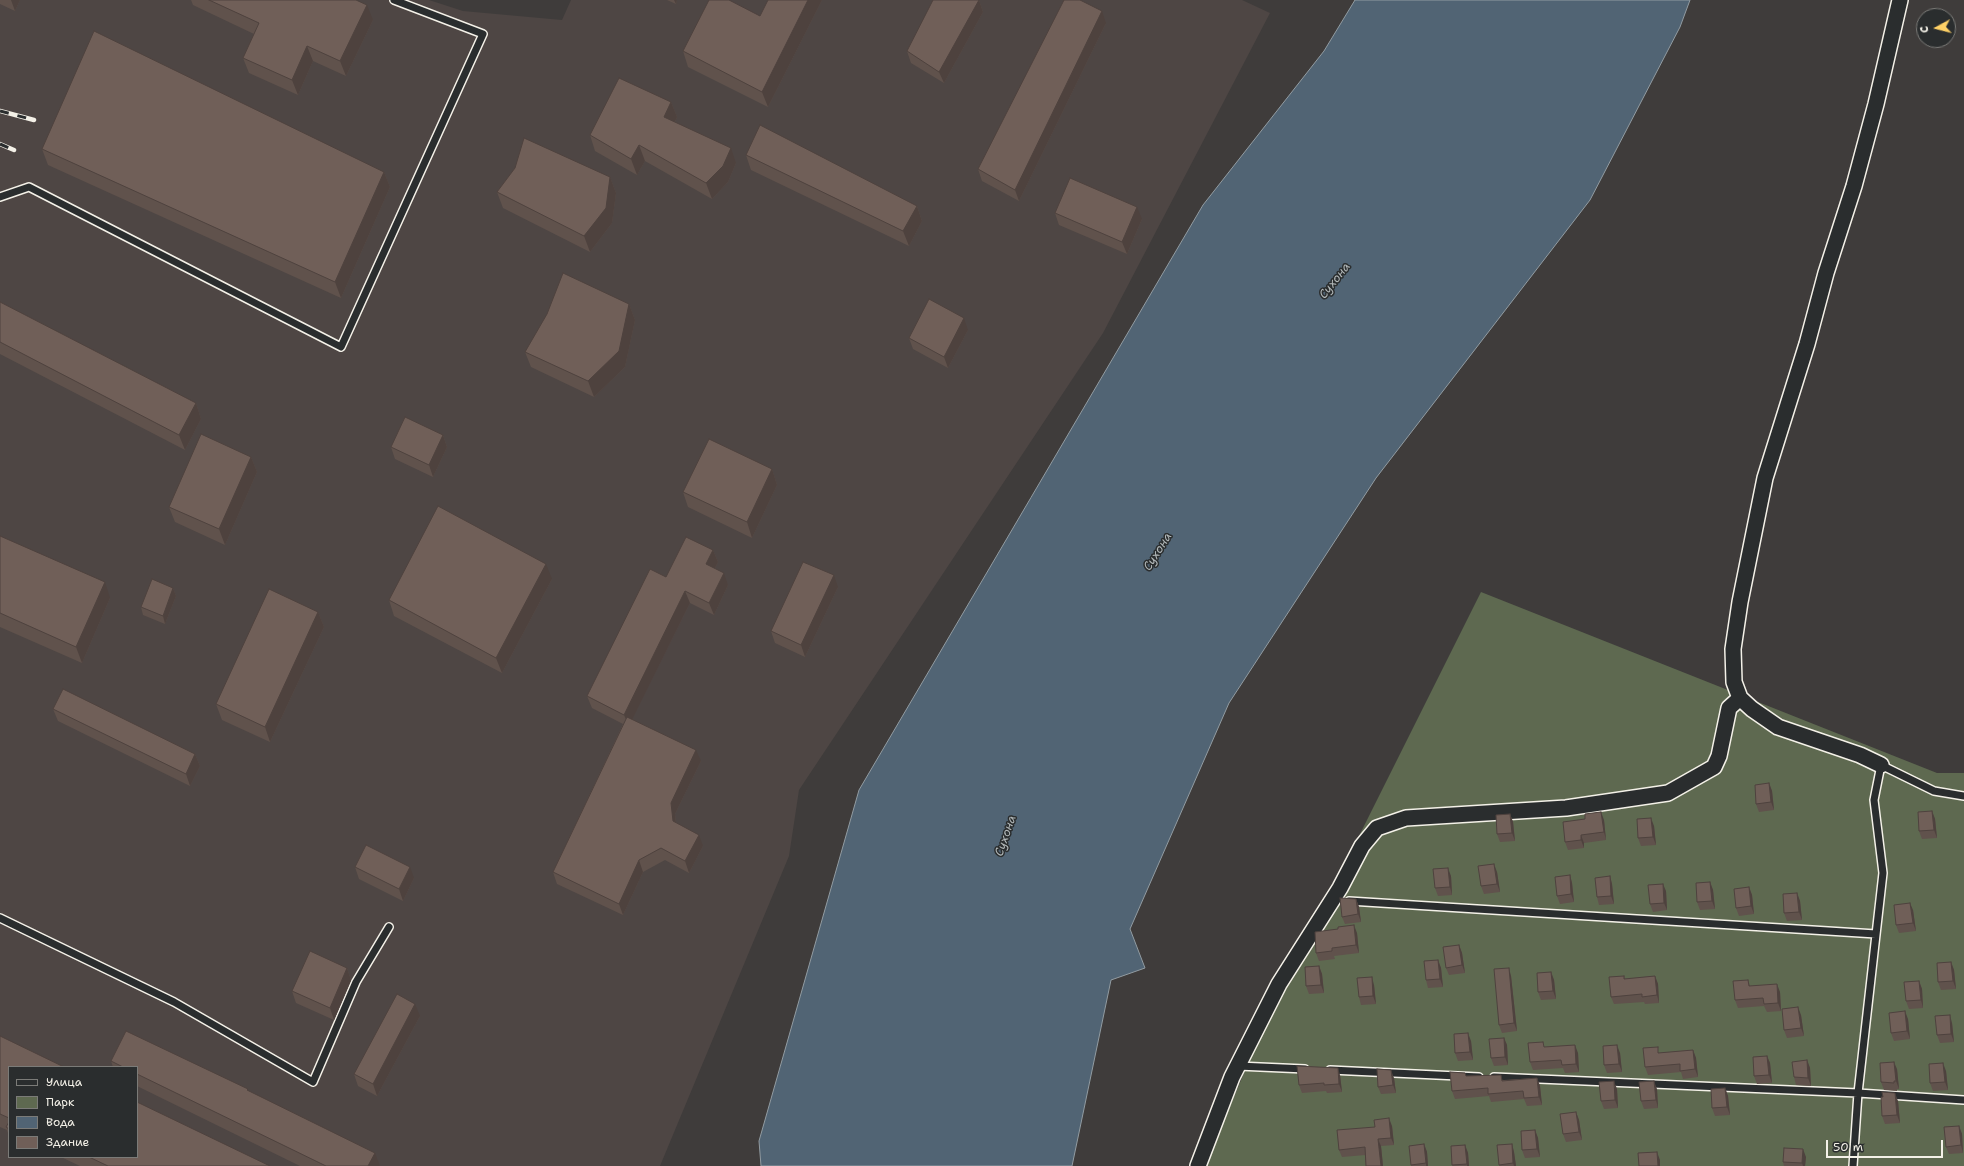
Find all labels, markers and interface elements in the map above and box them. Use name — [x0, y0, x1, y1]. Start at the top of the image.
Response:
north arrow — [1916, 8, 1956, 48]
text: С — [1917, 25, 1932, 34]
water label: Сухона — [1316, 260, 1354, 302]
water label: Сухона — [1141, 530, 1175, 574]
water label: Сухона — [992, 814, 1020, 858]
legend — [8, 1066, 138, 1158]
text: Улица — [46, 1074, 82, 1090]
text: Парк — [46, 1094, 74, 1110]
text: Вода — [46, 1114, 75, 1130]
scale bar — [1828, 1132, 1945, 1158]
text: Здание — [46, 1134, 89, 1150]
text: 50 m — [1833, 1139, 1863, 1155]

